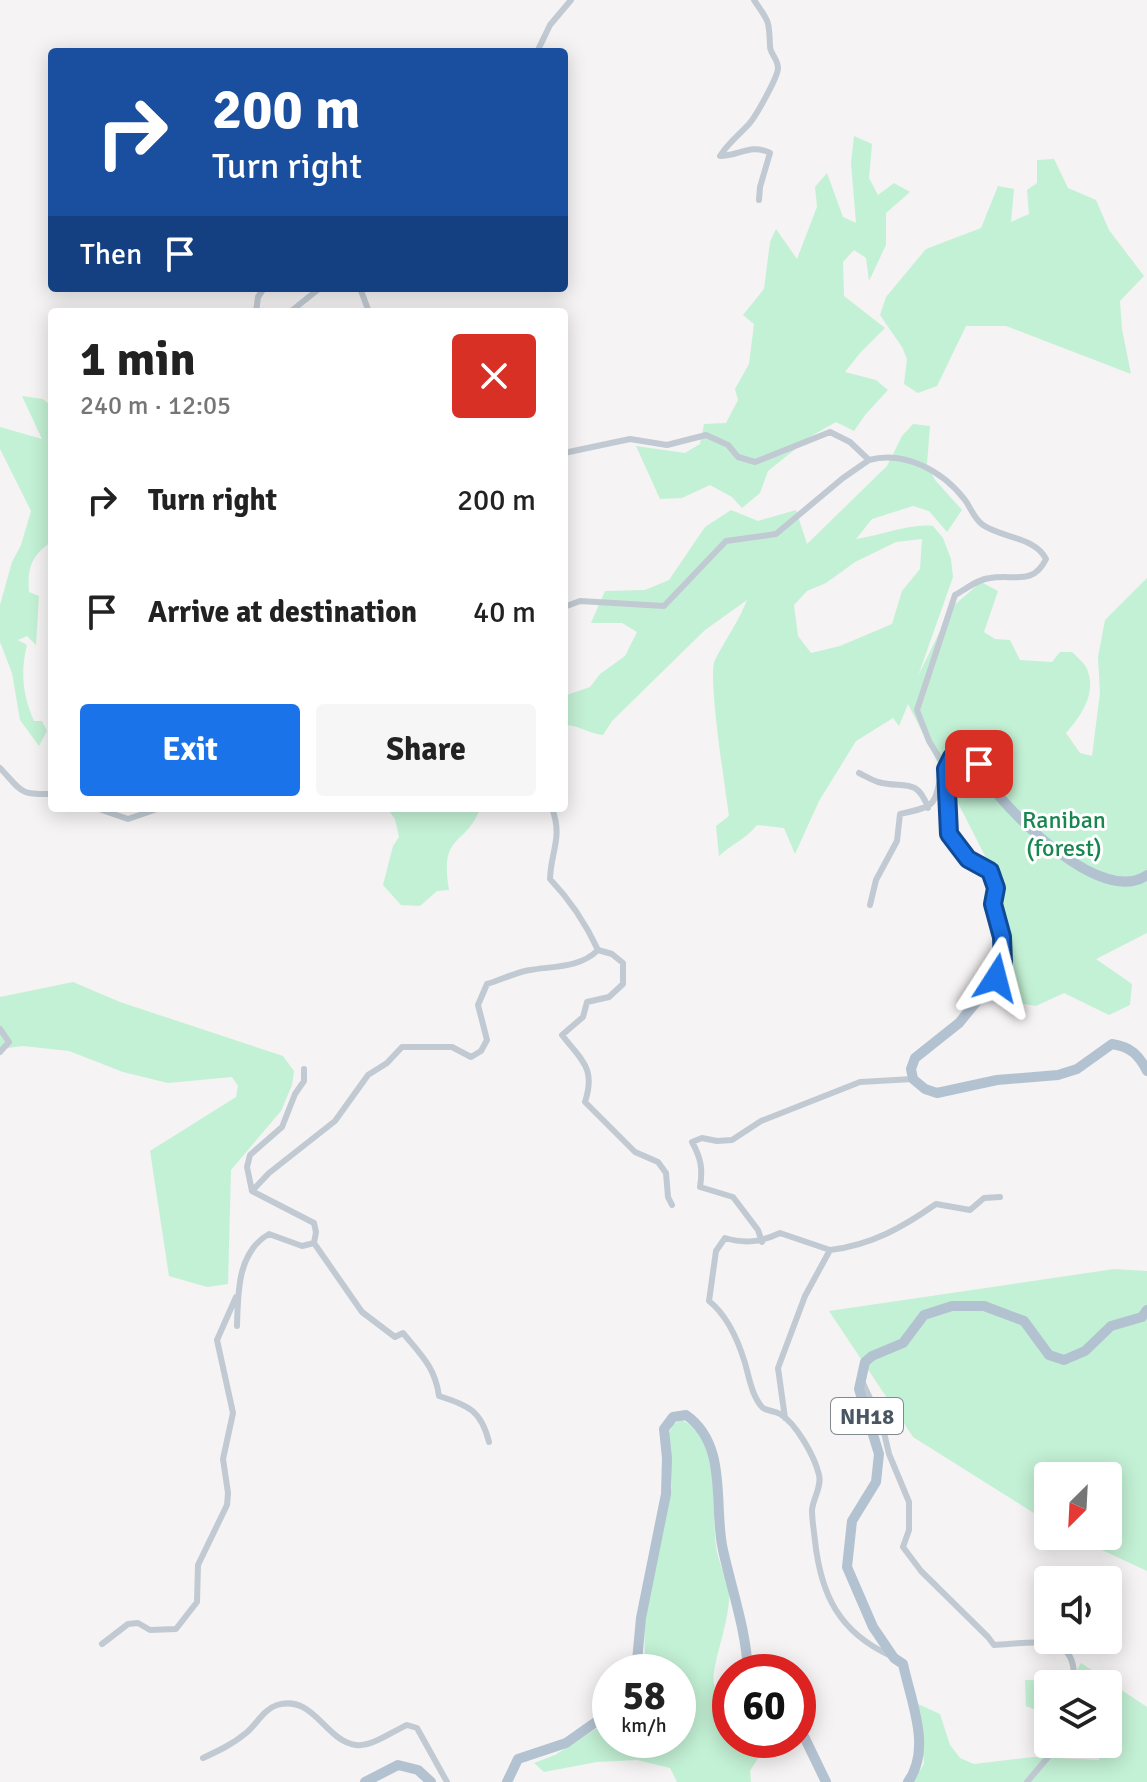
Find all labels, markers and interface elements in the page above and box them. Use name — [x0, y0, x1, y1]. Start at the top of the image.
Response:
text: 200 m — [212, 75, 360, 144]
icon: right — [80, 80, 184, 184]
text: Turn right — [212, 144, 362, 189]
icon: arrive — [158, 232, 202, 276]
text: Then — [80, 236, 142, 273]
text: 1 min — [80, 330, 196, 389]
button: close — [452, 334, 536, 418]
text: 240 m · 12:05 — [80, 390, 231, 422]
icon: right — [80, 478, 124, 522]
text: Turn right — [148, 482, 277, 519]
text: 200 m — [457, 482, 536, 519]
icon: arrive — [80, 590, 124, 634]
text: Arrive at destination — [148, 594, 417, 631]
text: 40 m — [473, 594, 536, 631]
button: Exit — [80, 704, 300, 796]
button: Share — [316, 704, 536, 796]
pin — [945, 730, 1013, 798]
icon: arrive — [957, 742, 1001, 786]
park label: Raniban (forest) — [1022, 805, 1106, 863]
position arrow — [954, 936, 1038, 1020]
road number: NH18 — [831, 1398, 903, 1434]
north arrow — [1034, 1462, 1122, 1550]
map controls — [1034, 1462, 1122, 1758]
button: sound — [1034, 1566, 1122, 1654]
speed limit sign: 60 — [712, 1654, 816, 1758]
button: layers — [1034, 1670, 1122, 1758]
text: 58 — [622, 1671, 666, 1721]
text: km/h — [621, 1713, 667, 1738]

